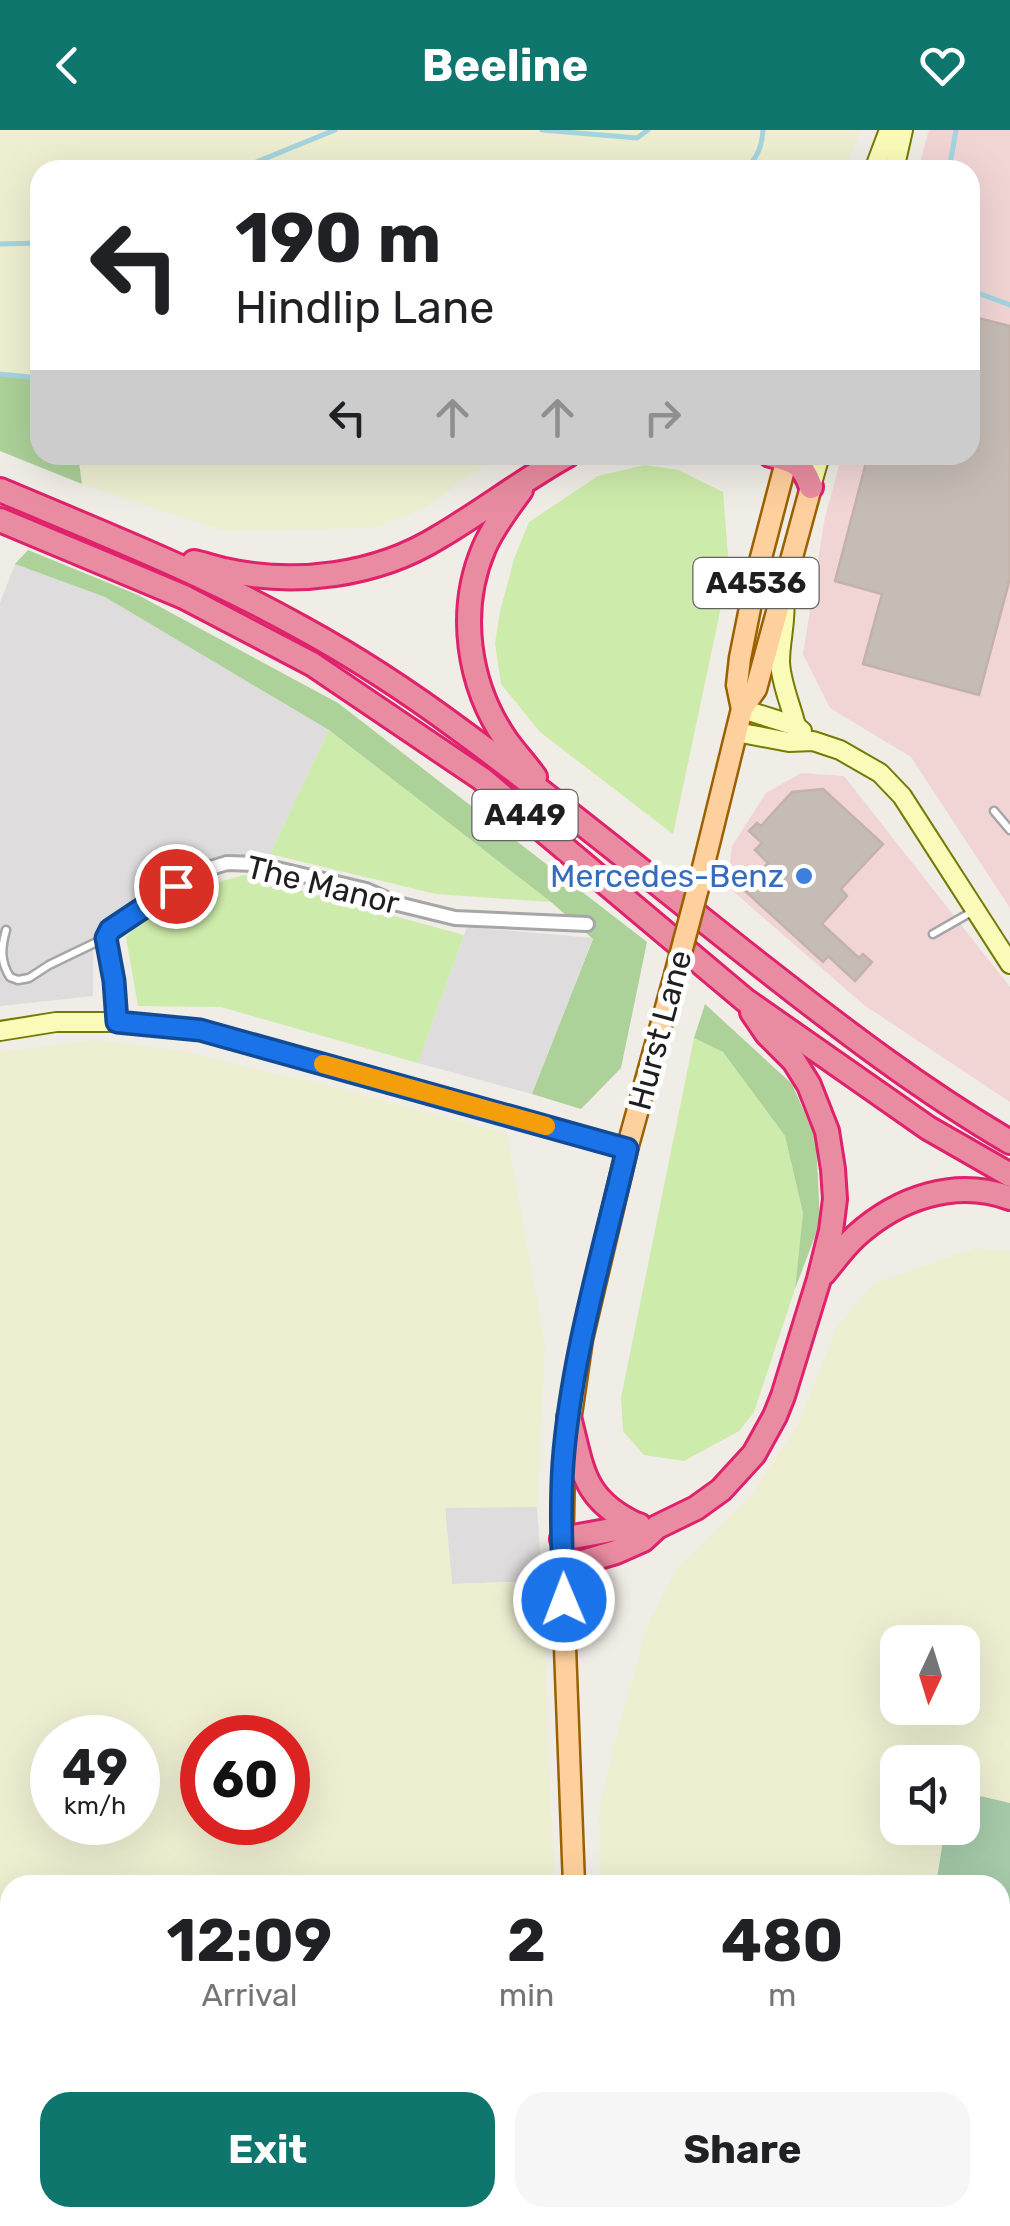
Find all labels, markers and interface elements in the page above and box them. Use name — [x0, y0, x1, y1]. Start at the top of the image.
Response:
icon: back — [40, 38, 95, 93]
icon: heart — [915, 38, 970, 93]
text: Beeline — [422, 39, 588, 92]
text: 190 m — [235, 197, 441, 280]
icon: left — [70, 200, 200, 330]
text: Hindlip Lane — [235, 281, 494, 334]
icon: left — [320, 390, 375, 445]
icon: ahead — [425, 390, 480, 445]
icon: ahead — [530, 390, 585, 445]
icon: right — [635, 390, 690, 445]
road number: A4536 — [694, 558, 818, 608]
road number: A449 — [472, 790, 578, 840]
pin — [134, 844, 219, 929]
street label: The Manor — [243, 848, 403, 922]
place label: Mercedes-Benz — [550, 857, 784, 895]
icon: arrive — [149, 859, 204, 914]
marker: Mercedes-Benz — [793, 865, 815, 887]
street label: Hurst Lane — [620, 946, 700, 1114]
position arrow — [512, 1548, 616, 1652]
north arrow — [880, 1625, 980, 1725]
map controls — [880, 1625, 980, 1845]
speed limit sign: 60 — [180, 1715, 310, 1845]
text: 49 — [62, 1738, 128, 1798]
button: sound — [880, 1745, 980, 1845]
text: km/h — [64, 1791, 126, 1820]
text: 12:09 — [167, 1905, 332, 1976]
text: 2 — [507, 1905, 546, 1976]
text: 480 — [721, 1905, 843, 1976]
text: Arrival — [201, 1976, 297, 2014]
text: min — [499, 1976, 554, 2014]
text: m — [768, 1976, 796, 2014]
button: Exit — [40, 2092, 495, 2207]
button: Share — [515, 2092, 970, 2207]

